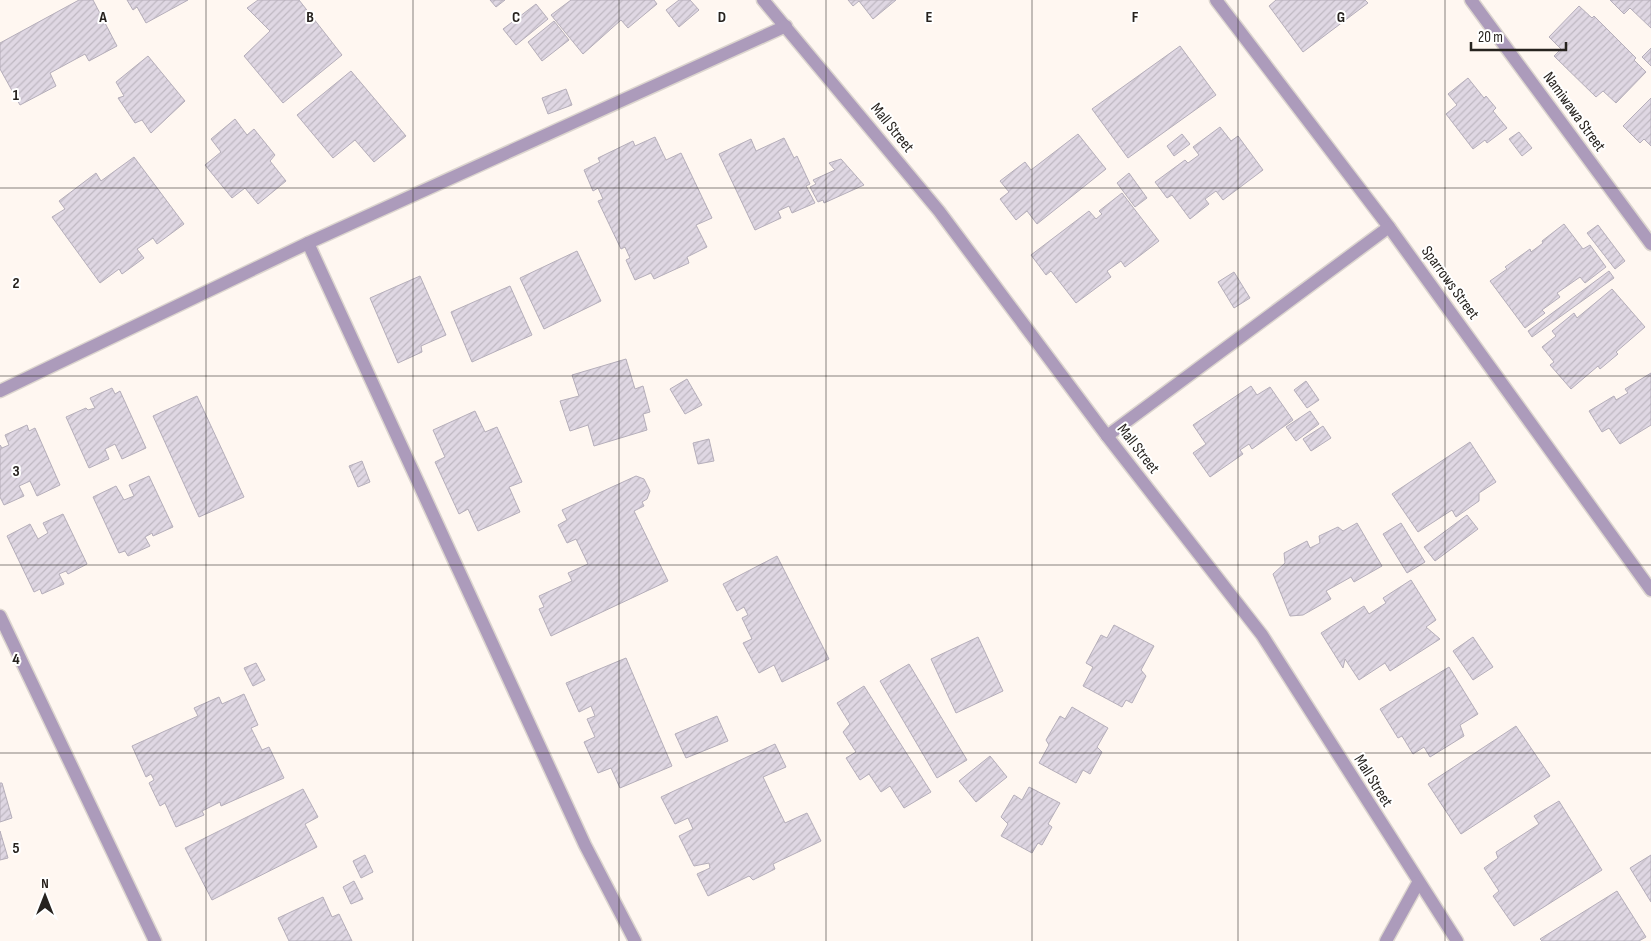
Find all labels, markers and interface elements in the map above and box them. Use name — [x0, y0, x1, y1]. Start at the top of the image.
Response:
text: A — [98, 8, 107, 27]
text: B — [306, 8, 314, 27]
text: C — [512, 8, 520, 27]
text: D — [718, 8, 726, 27]
text: E — [926, 8, 933, 27]
text: F — [1132, 8, 1139, 27]
text: G — [1337, 8, 1345, 27]
scale bar — [1471, 20, 1566, 52]
text: 20 m — [1478, 28, 1503, 47]
street label: Namiwawa Street — [1539, 69, 1609, 156]
text: 1 — [13, 86, 20, 105]
street label: Mall Street — [866, 100, 918, 157]
street label: Sparrows Street — [1417, 243, 1483, 324]
text: 2 — [12, 274, 20, 293]
street label: Mall Street — [1113, 420, 1163, 478]
text: 3 — [12, 462, 20, 481]
text: 4 — [12, 650, 20, 669]
street label: Mall Street — [1350, 751, 1396, 811]
text: 5 — [12, 839, 20, 858]
north arrow — [20, 871, 70, 921]
text: N — [41, 875, 49, 892]

